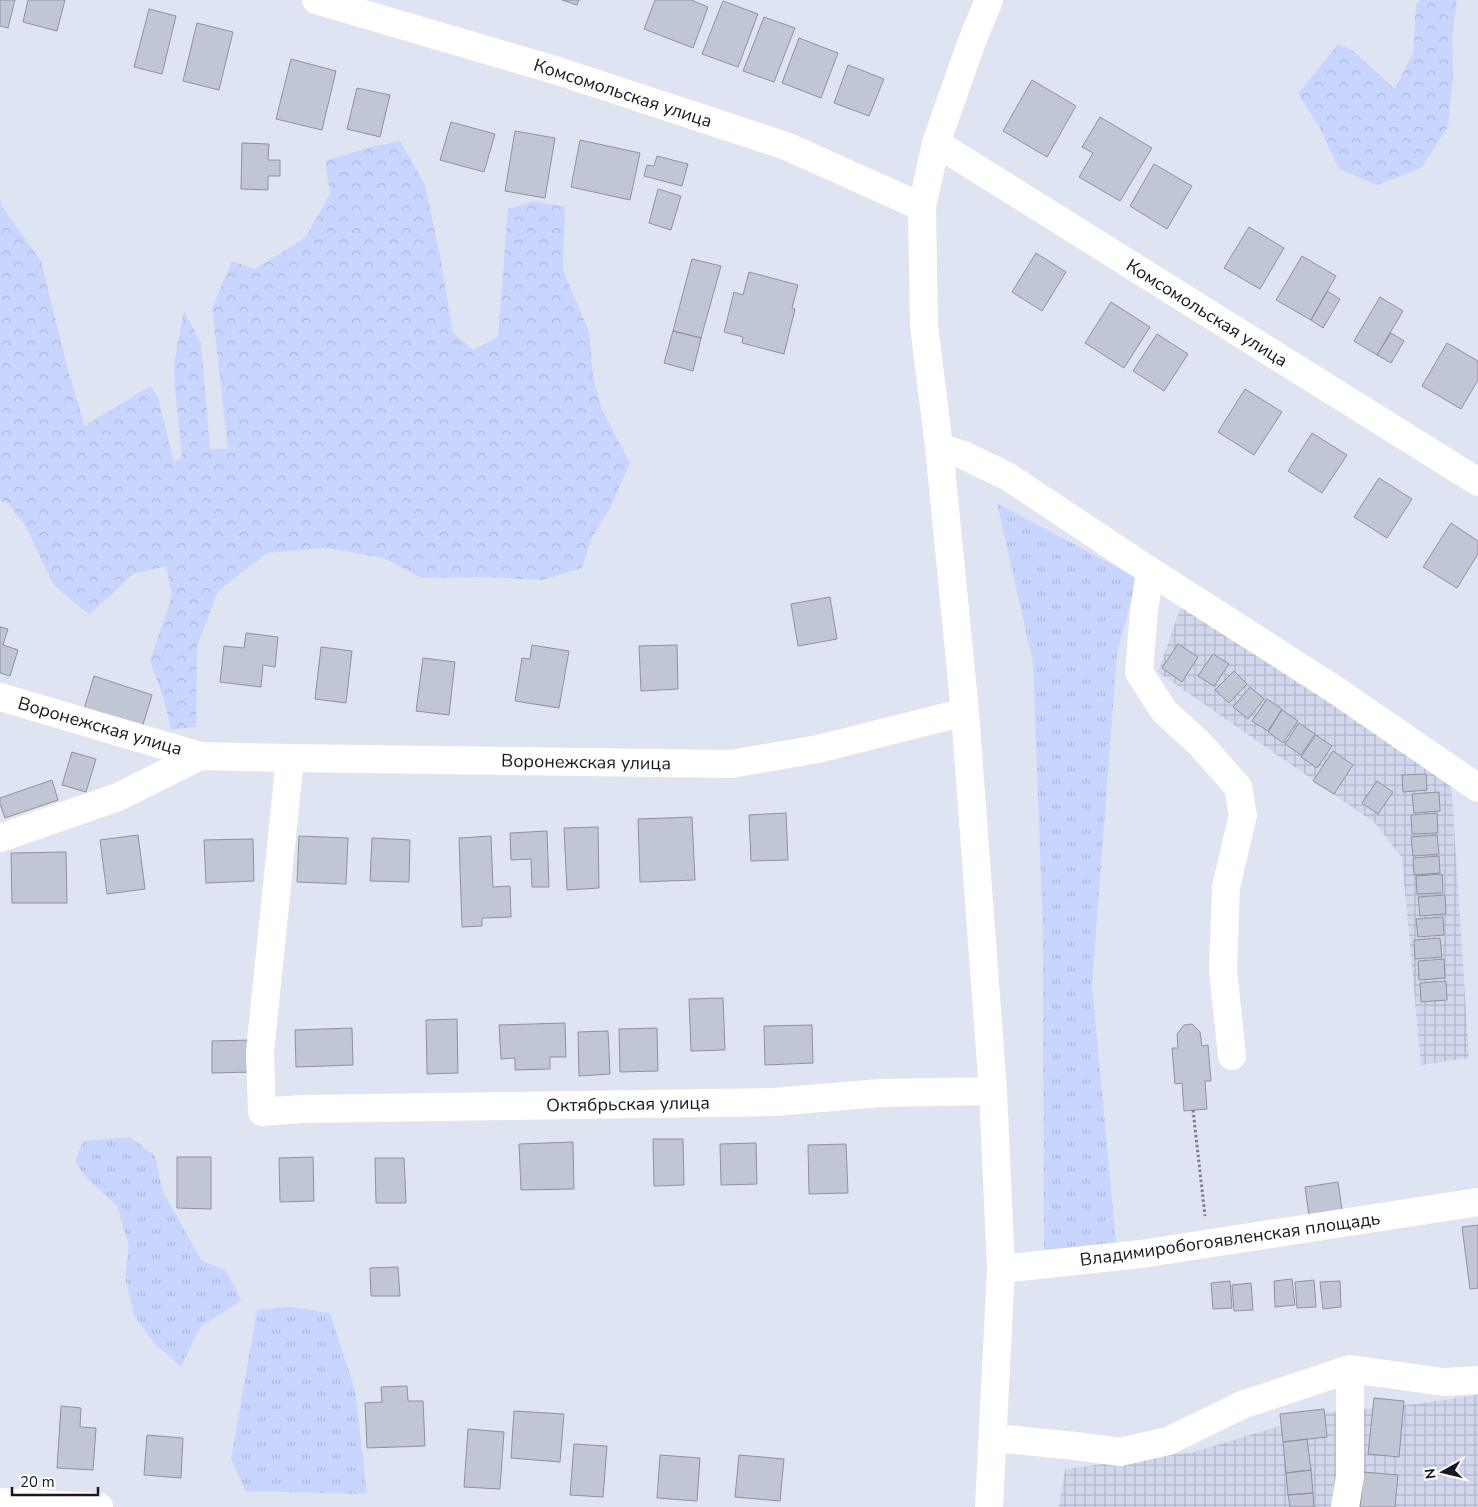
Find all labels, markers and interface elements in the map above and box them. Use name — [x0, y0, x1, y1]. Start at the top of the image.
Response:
street label: Комсомольская улица — [531, 53, 715, 133]
street label: Комсомольская улица — [1122, 253, 1292, 373]
street label: Воронежская улица — [15, 691, 185, 761]
street label: Воронежская улица — [501, 749, 671, 775]
street label: Октябрьская улица — [546, 1091, 710, 1117]
street label: Владимиробогоявленская площадь — [1078, 1206, 1382, 1272]
north arrow — [1418, 1447, 1468, 1497]
scale bar — [12, 1464, 99, 1496]
text: N — [1420, 1467, 1441, 1480]
text: 20 m — [20, 1472, 55, 1492]

